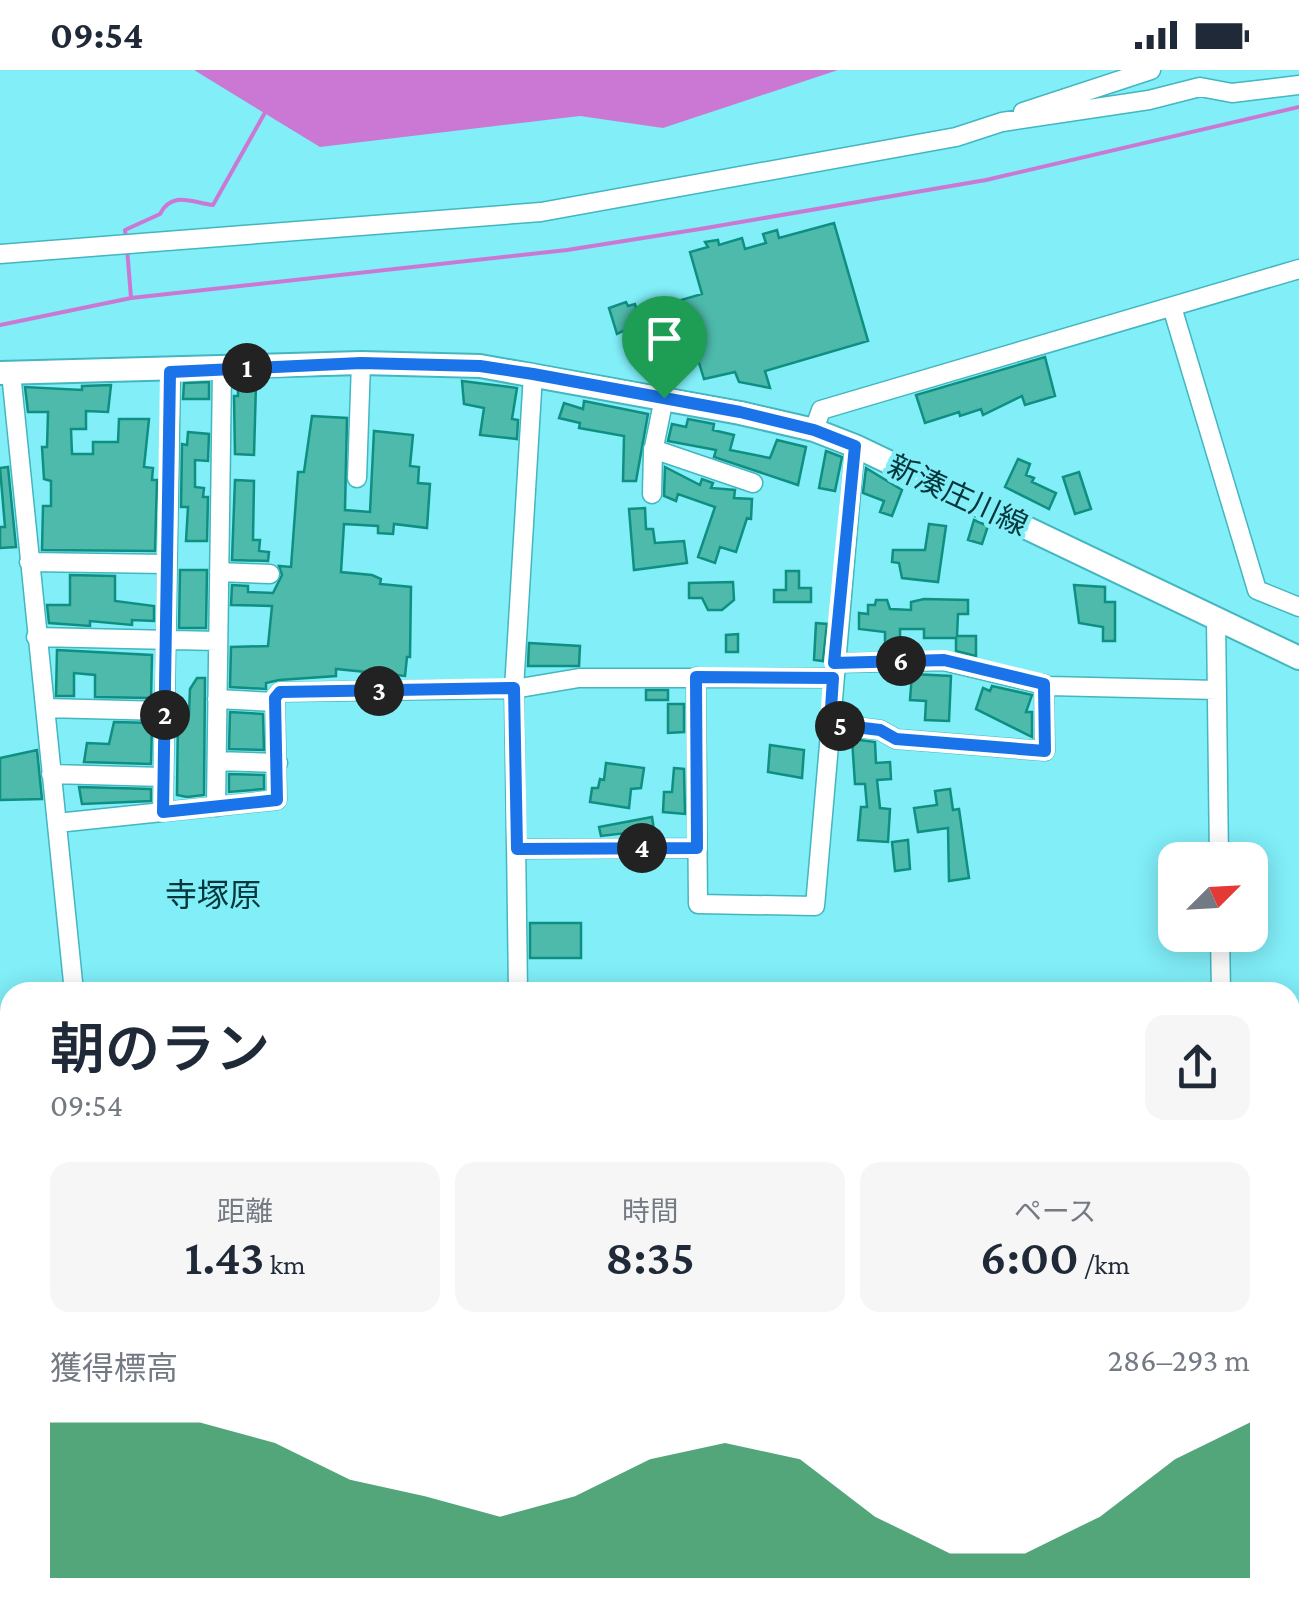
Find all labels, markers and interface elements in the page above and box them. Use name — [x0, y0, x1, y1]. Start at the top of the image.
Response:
text: 09:54 — [50, 14, 144, 56]
pin — [622, 296, 707, 399]
icon: arrive — [637, 311, 692, 366]
pin: 1 — [222, 343, 272, 393]
text: 1 — [242, 352, 252, 383]
street label: 新湊庄川線 — [883, 448, 1033, 542]
pin: 6 — [876, 636, 926, 686]
text: 6 — [893, 645, 909, 676]
pin: 3 — [354, 666, 404, 716]
text: 3 — [372, 675, 386, 706]
pin: 2 — [140, 690, 190, 740]
text: 2 — [158, 699, 172, 730]
pin: 5 — [815, 701, 865, 751]
text: 5 — [833, 710, 847, 741]
pin: 4 — [617, 823, 667, 873]
text: 4 — [634, 832, 650, 863]
north arrow — [1158, 842, 1268, 952]
map controls — [1158, 842, 1268, 952]
district label: 寺塚原 — [165, 877, 261, 913]
button: share — [1145, 1015, 1250, 1120]
text: 朝のラン — [50, 1019, 270, 1080]
text: 09:54 — [50, 1087, 123, 1123]
text: 距離 — [217, 1196, 273, 1227]
text: 時間 — [622, 1196, 678, 1227]
text: ペース — [1014, 1196, 1096, 1227]
text: 1.43 — [184, 1229, 264, 1285]
text: 8:35 — [605, 1229, 695, 1285]
text: 6:00 — [980, 1229, 1079, 1285]
text: km — [264, 1249, 306, 1280]
text: /km — [1079, 1249, 1130, 1280]
text: 286–293 m — [1108, 1342, 1250, 1378]
text: 獲得標高 — [50, 1350, 178, 1386]

